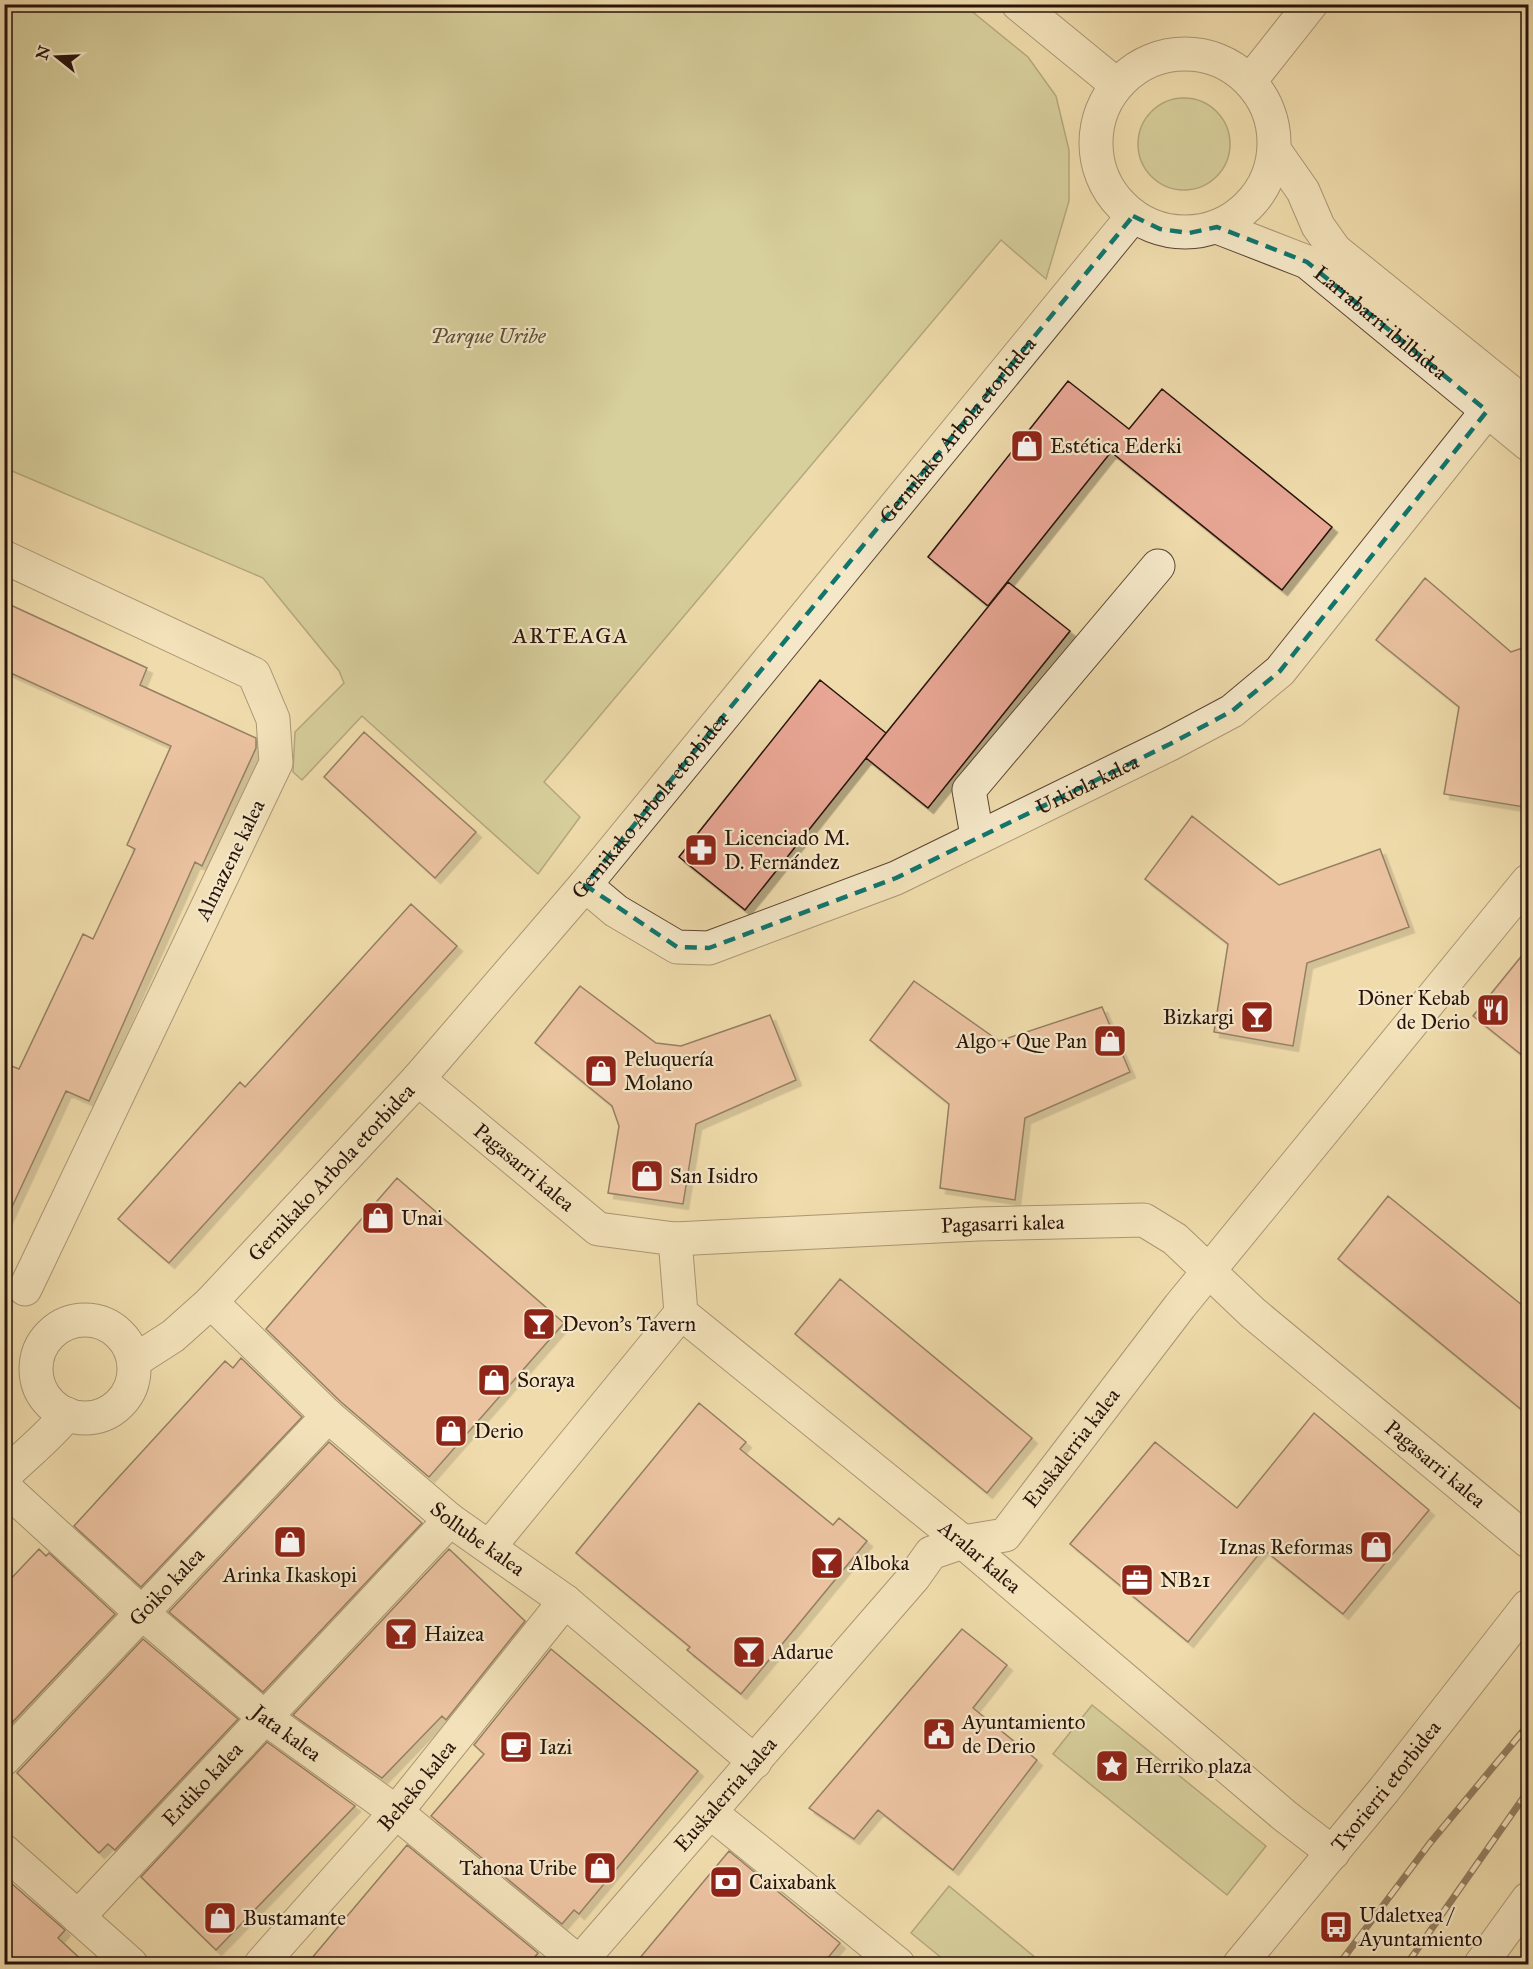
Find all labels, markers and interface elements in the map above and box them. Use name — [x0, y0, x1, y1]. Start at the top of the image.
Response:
north arrow — [27, 27, 87, 87]
text: N — [32, 43, 54, 62]
street label: Larrabarri ibilbidea — [1309, 260, 1453, 385]
park label: Parque Uribe — [431, 323, 547, 349]
street label: Gernikako Arbola etorbidea — [874, 331, 1042, 528]
shop icon: Estética Ederki — [1009, 428, 1045, 464]
place label: Estética Ederki — [1050, 433, 1182, 459]
district label: ARTEAGA — [512, 622, 629, 649]
street label: Gernikako Arbola etorbidea — [566, 707, 734, 904]
street label: Urkiola kalea — [1032, 748, 1143, 820]
street label: Almazene kalea — [189, 795, 271, 926]
place label: Licenciado M. D. Fernández — [724, 825, 850, 875]
pharmacy icon: Licenciado M. D. Fernández — [683, 832, 719, 868]
place label: Döner Kebab de Derio — [1358, 985, 1470, 1035]
restaurant icon: Döner Kebab de Derio — [1475, 992, 1511, 1028]
bar icon: Bizkargi — [1239, 999, 1275, 1035]
place label: Bizkargi — [1163, 1004, 1234, 1030]
shop icon: Algo + Que Pan — [1092, 1023, 1128, 1059]
place label: Algo + Que Pan — [955, 1028, 1087, 1054]
place label: Peluquería Molano — [624, 1046, 714, 1096]
shop icon: Peluquería Molano — [583, 1053, 619, 1089]
street label: Gernikako Arbola etorbidea — [242, 1078, 420, 1267]
street label: Pagasarri kalea — [468, 1118, 580, 1217]
shop icon: San Isidro — [629, 1158, 665, 1194]
place label: San Isidro — [670, 1163, 758, 1189]
shop icon: Unai — [360, 1200, 396, 1236]
place label: Unai — [401, 1205, 443, 1231]
street label: Pagasarri kalea — [940, 1209, 1065, 1239]
bar icon: Devon's Tavern — [521, 1306, 557, 1342]
place label: Devon's Tavern — [562, 1311, 696, 1337]
shop icon: Soraya — [476, 1362, 512, 1398]
place label: Soraya — [517, 1367, 575, 1393]
street label: Euskalerria kalea — [1018, 1383, 1126, 1513]
shop icon: Derio — [433, 1413, 469, 1449]
street label: Pagasarri kalea — [1379, 1415, 1491, 1514]
place label: Derio — [474, 1418, 524, 1444]
street label: Sollube kalea — [425, 1496, 530, 1582]
street label: Aralar kalea — [933, 1514, 1027, 1599]
shop icon: Arinka Ikaskopi — [272, 1524, 308, 1560]
shop icon: Iznas Reformas — [1358, 1529, 1394, 1565]
place label: Iznas Reformas — [1219, 1534, 1353, 1560]
street label: Goiko kalea — [123, 1542, 210, 1631]
bar icon: Alboka — [809, 1545, 845, 1581]
place label: Alboka — [849, 1550, 909, 1576]
place label: Arinka Ikaskopi — [222, 1562, 357, 1588]
office icon: NB21 — [1119, 1562, 1155, 1598]
place label: NB21 — [1160, 1567, 1210, 1593]
bar icon: Haizea — [383, 1616, 419, 1652]
place label: Haizea — [424, 1621, 484, 1647]
bar icon: Adarue — [731, 1634, 767, 1670]
place label: Adarue — [771, 1639, 834, 1665]
street label: Jata kalea — [245, 1698, 327, 1767]
place label: Ayuntamiento de Derio — [961, 1709, 1086, 1759]
street label: Txorierri etorbidea — [1325, 1715, 1447, 1857]
public building icon: Ayuntamiento de Derio — [921, 1716, 957, 1752]
cafe icon: Iazi — [498, 1729, 534, 1765]
street label: Euskalerria kalea — [669, 1731, 783, 1857]
place label: Iazi — [539, 1734, 572, 1760]
street label: Beheko kalea — [372, 1735, 462, 1836]
street label: Erdiko kalea — [157, 1737, 248, 1832]
place icon: Herriko plaza — [1094, 1748, 1130, 1784]
place label: Herriko plaza — [1135, 1753, 1252, 1779]
shop icon: Tahona Uribe — [582, 1850, 618, 1886]
place label: Tahona Uribe — [459, 1855, 577, 1881]
bank icon: Caixabank — [708, 1864, 744, 1900]
place label: Caixabank — [749, 1869, 837, 1895]
shop icon: Bustamante — [202, 1900, 238, 1936]
place label: Udaletxea / Ayuntamiento — [1358, 1902, 1483, 1952]
place label: Bustamante — [243, 1905, 346, 1931]
bus stop icon: Udaletxea / Ayuntamiento — [1318, 1909, 1354, 1945]

